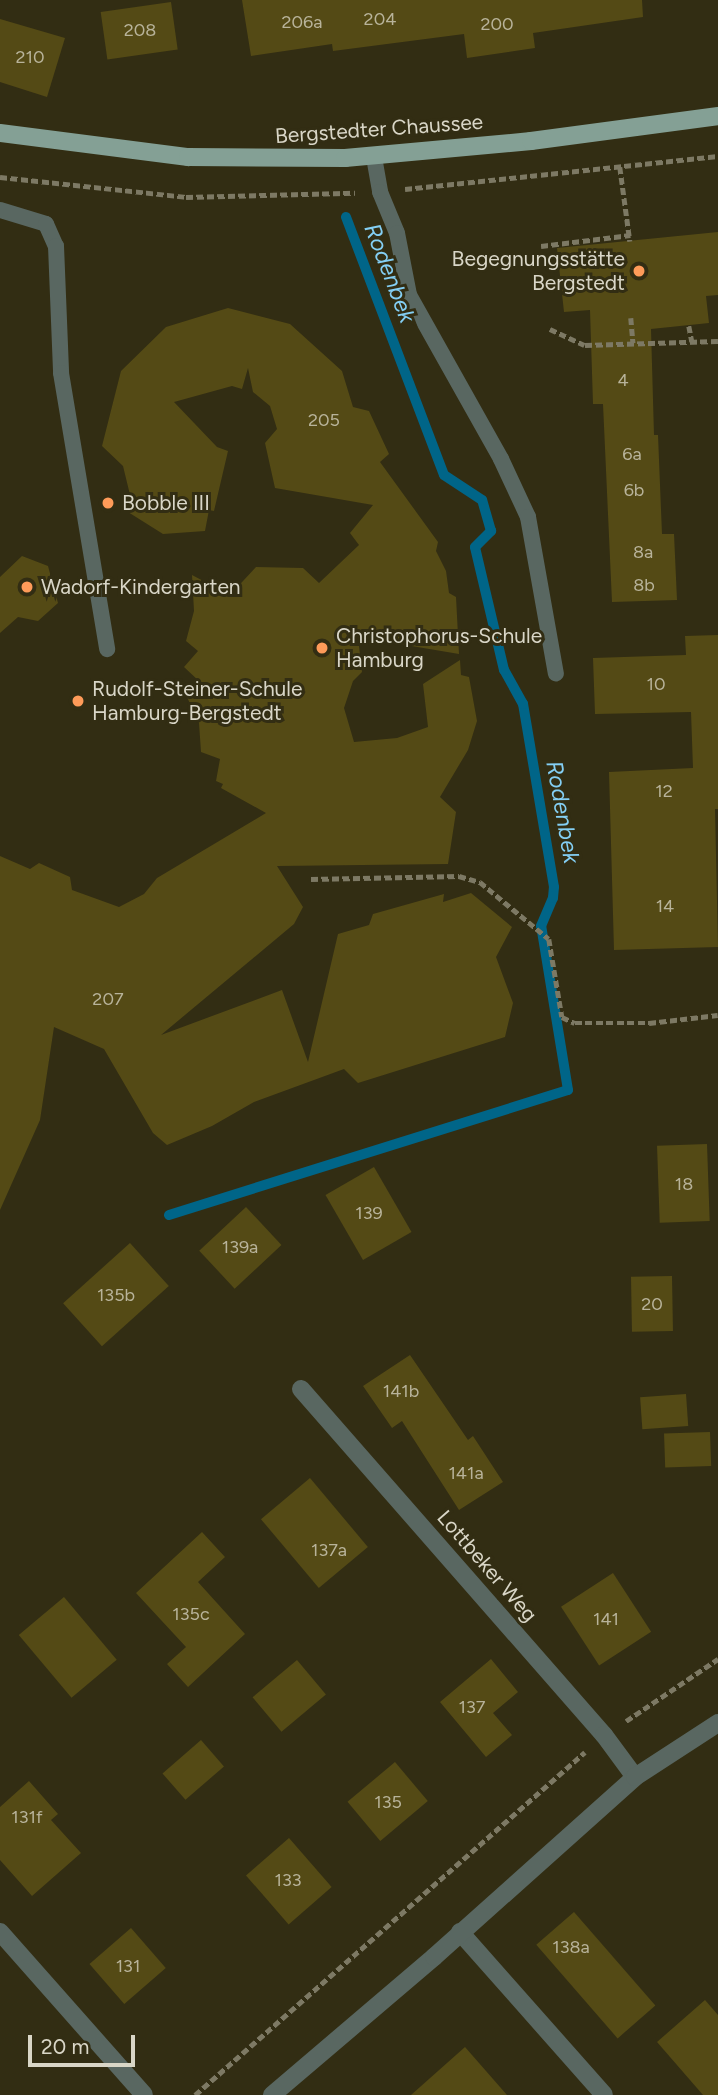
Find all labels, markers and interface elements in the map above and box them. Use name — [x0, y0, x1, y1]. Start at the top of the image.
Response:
house number: 204 — [364, 8, 396, 30]
house number: 206a — [282, 11, 322, 33]
house number: 200 — [480, 13, 514, 35]
house number: 208 — [124, 19, 156, 41]
house number: 210 — [15, 46, 45, 68]
street label: Bergstedter Chaussee — [274, 109, 484, 149]
water label: Rodenbek — [358, 220, 422, 326]
place label: Begegnungsstätte Bergstedt — [452, 246, 625, 296]
marker: Begegnungsstätte Bergstedt — [631, 263, 647, 279]
house number: 4 — [617, 369, 629, 391]
house number: 205 — [308, 409, 340, 431]
house number: 6a — [622, 443, 642, 465]
house number: 6b — [624, 479, 644, 501]
place label: Bobble III — [122, 490, 210, 516]
marker: Bobble III — [100, 495, 116, 511]
house number: 8a — [633, 541, 653, 563]
place label: Wadorf-Kindergarten — [41, 574, 241, 600]
house number: 8b — [633, 574, 655, 596]
marker: Wadorf-Kindergarten — [19, 579, 35, 595]
place label: Christophorus-Schule Hamburg — [336, 623, 542, 673]
marker: Christophorus-Schule Hamburg — [314, 640, 330, 656]
house number: 10 — [647, 673, 665, 695]
place label: Rudolf-Steiner-Schule Hamburg-Bergstedt — [92, 676, 302, 726]
marker: Rudolf-Steiner-Schule Hamburg-Bergstedt — [70, 693, 86, 709]
water label: Rodenbek — [540, 758, 586, 866]
house number: 12 — [655, 780, 673, 802]
house number: 14 — [656, 895, 674, 917]
house number: 207 — [92, 988, 124, 1010]
house number: 18 — [675, 1173, 693, 1195]
house number: 139 — [355, 1202, 383, 1224]
house number: 139a — [222, 1236, 258, 1258]
house number: 135b — [97, 1284, 135, 1306]
house number: 20 — [641, 1293, 663, 1315]
house number: 141b — [383, 1380, 419, 1402]
house number: 141a — [448, 1462, 484, 1484]
street label: Lottbeker Weg — [432, 1505, 542, 1627]
house number: 137a — [311, 1539, 347, 1561]
house number: 135c — [172, 1603, 210, 1625]
house number: 141 — [593, 1608, 619, 1630]
house number: 137 — [459, 1696, 485, 1718]
house number: 135 — [374, 1791, 402, 1813]
house number: 131f — [11, 1806, 43, 1828]
house number: 133 — [274, 1869, 302, 1891]
house number: 138a — [552, 1936, 590, 1958]
house number: 131 — [116, 1955, 140, 1977]
scale bar — [32, 2022, 138, 2066]
text: 20 m — [41, 2034, 89, 2059]

